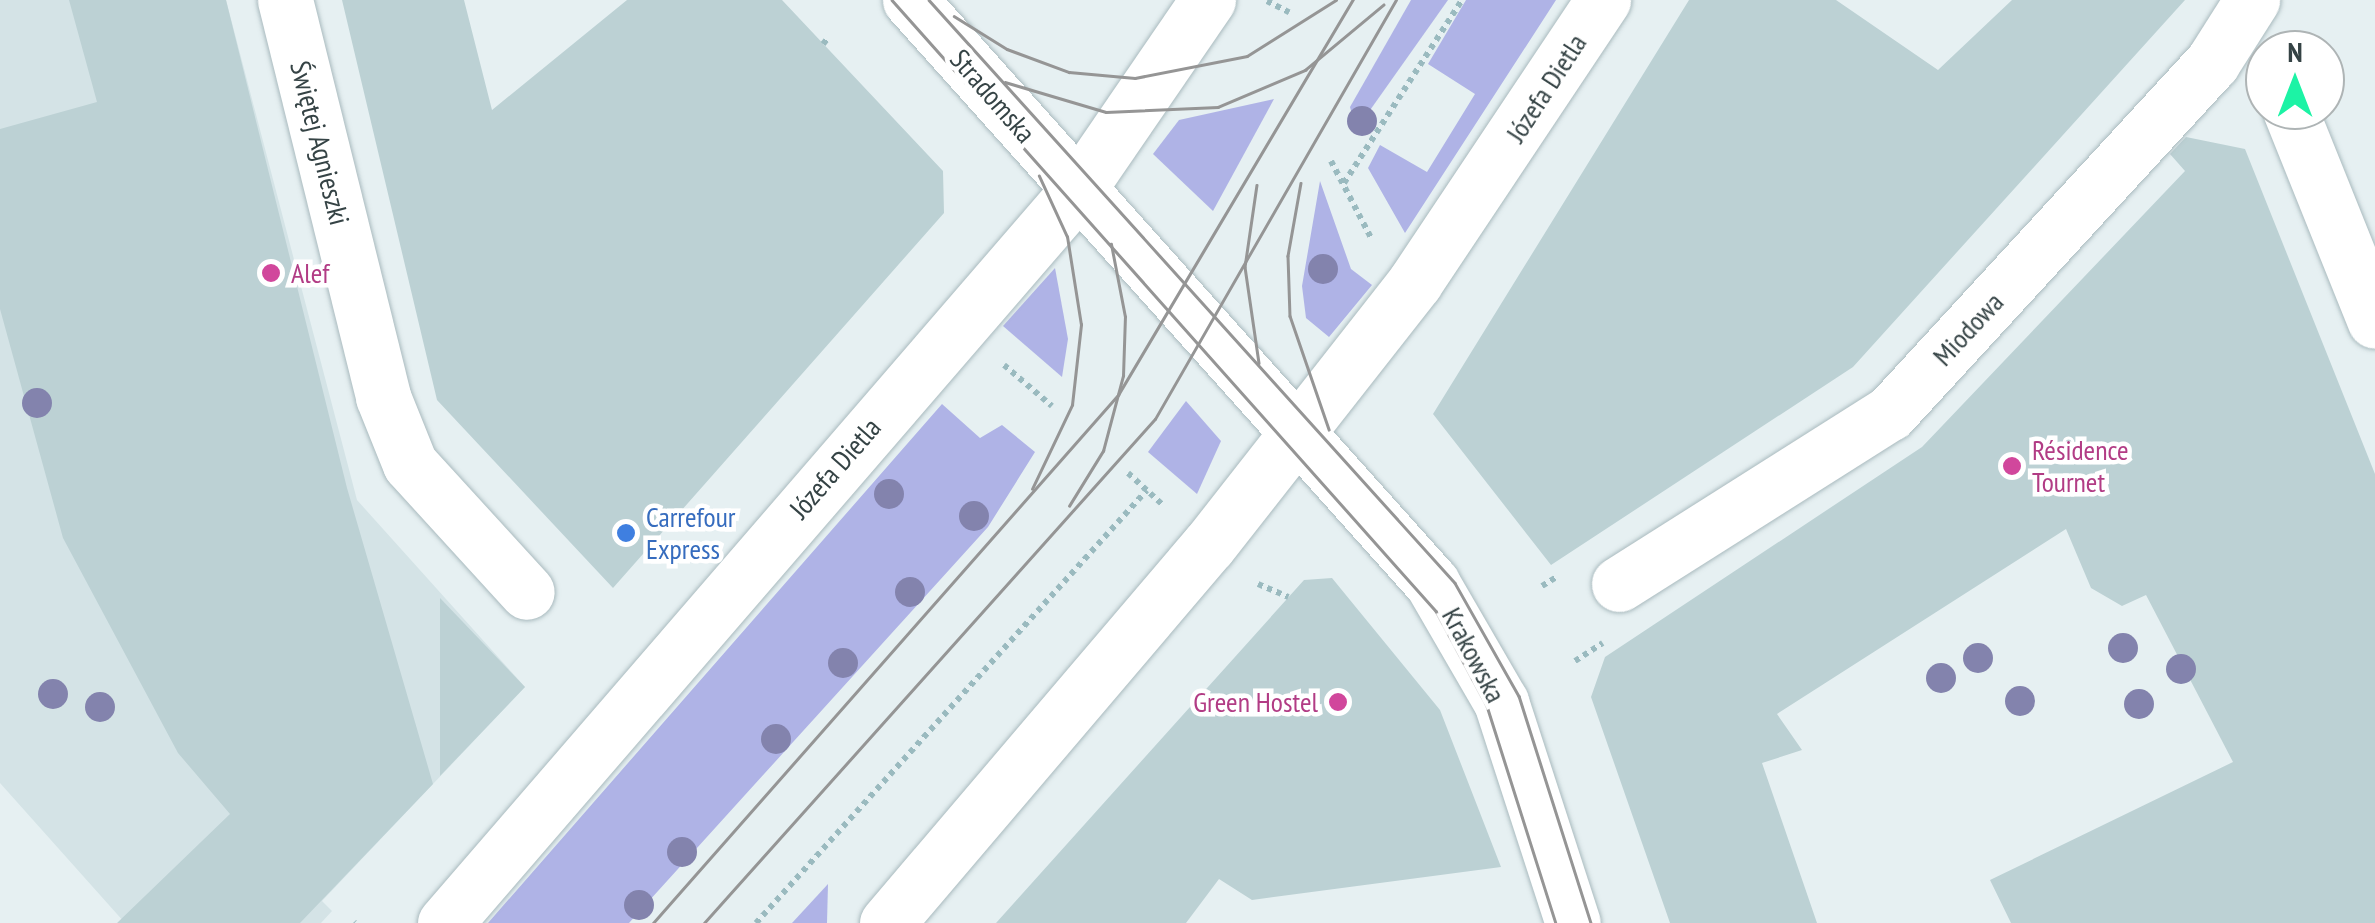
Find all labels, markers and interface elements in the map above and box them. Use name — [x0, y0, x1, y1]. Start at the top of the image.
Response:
street label: Józefa Dietla — [1499, 28, 1593, 148]
north arrow — [2245, 30, 2345, 130]
text: N — [2287, 33, 2303, 70]
street label: Stradomska — [943, 43, 1043, 149]
street label: Świętej Agnieszki — [283, 57, 357, 229]
place label: Alef — [291, 256, 330, 290]
marker: Alef — [260, 262, 282, 284]
street label: Miodowa — [1926, 285, 2010, 373]
street label: Józefa Dietla — [782, 411, 888, 525]
place label: Résidence Tournet — [2032, 433, 2128, 499]
marker: Résidence Tournet — [2001, 455, 2023, 477]
place label: Carrefour Express — [646, 500, 735, 566]
marker: Carrefour Express — [615, 522, 637, 544]
street label: Krakowska — [1435, 602, 1513, 708]
place label: Green Hostel — [1193, 685, 1318, 719]
marker: Green Hostel — [1327, 691, 1349, 713]

